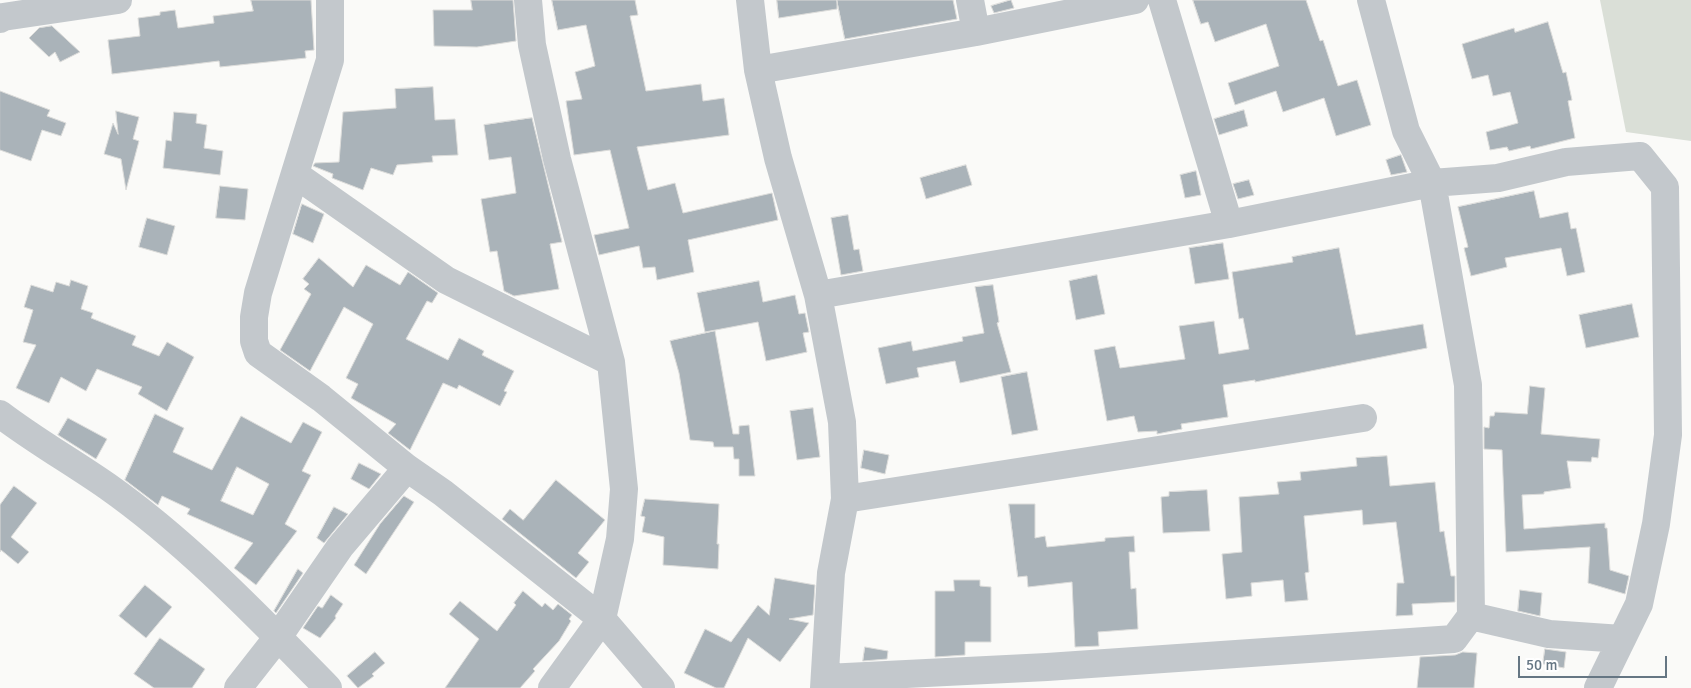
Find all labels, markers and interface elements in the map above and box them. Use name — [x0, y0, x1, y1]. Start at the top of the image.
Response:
scale bar — [1521, 646, 1670, 678]
text: 50 m — [1526, 656, 1557, 674]

